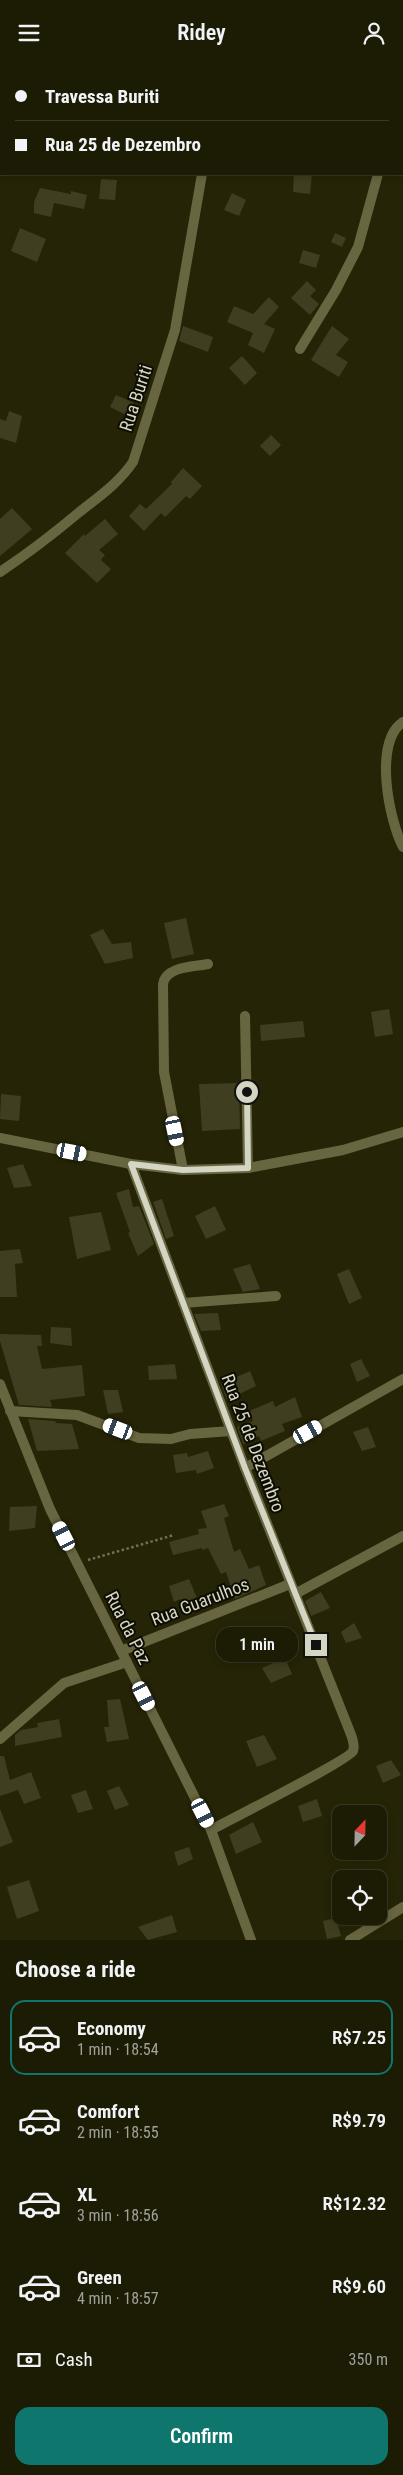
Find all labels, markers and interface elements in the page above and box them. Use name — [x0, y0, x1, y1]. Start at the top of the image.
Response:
icon: menu — [15, 19, 43, 47]
icon: person — [360, 19, 388, 47]
text: Ridey — [177, 20, 226, 45]
text: Travessa Buriti — [45, 85, 159, 108]
text: Rua 25 de Dezembro — [45, 133, 201, 156]
street label: Rua Buriti — [115, 362, 156, 434]
route start — [236, 1081, 258, 1103]
car — [164, 1115, 185, 1147]
car — [55, 1142, 88, 1162]
street label: Rua 25 de Dezembro — [217, 1371, 289, 1515]
car — [101, 1417, 134, 1441]
car — [291, 1418, 324, 1446]
car — [50, 1519, 77, 1553]
street label: Rua Guarulhos — [148, 1573, 252, 1630]
street label: Rua da Paz — [101, 1588, 156, 1668]
callout: 1 min — [216, 1627, 298, 1663]
route end — [305, 1634, 327, 1656]
text: 1 min — [239, 1635, 275, 1654]
car — [130, 1679, 157, 1713]
car — [189, 1796, 216, 1830]
north arrow — [332, 1805, 388, 1860]
map controls — [332, 1805, 387, 1925]
button: locate — [332, 1870, 387, 1925]
text: Choose a ride — [15, 1957, 136, 1982]
icon: car — [17, 2015, 62, 2060]
text: Economy — [77, 2017, 146, 2040]
text: R$7.25 — [332, 2026, 386, 2049]
text: 1 min · 18:54 — [77, 2040, 159, 2059]
icon: car — [17, 2098, 62, 2143]
text: Comfort — [77, 2100, 140, 2123]
text: R$9.79 — [332, 2109, 386, 2132]
text: 2 min · 18:55 — [77, 2123, 159, 2142]
icon: car — [17, 2181, 62, 2226]
text: XL — [77, 2183, 97, 2206]
text: R$12.32 — [322, 2192, 386, 2215]
text: 3 min · 18:56 — [77, 2206, 159, 2225]
icon: car — [17, 2264, 62, 2309]
text: Green — [77, 2266, 122, 2289]
text: R$9.60 — [332, 2275, 386, 2298]
text: 4 min · 18:57 — [77, 2289, 159, 2308]
icon: cash — [15, 2346, 43, 2374]
text: Cash — [55, 2348, 93, 2371]
text: 350 m — [349, 2350, 388, 2369]
button: Confirm — [15, 2407, 388, 2465]

